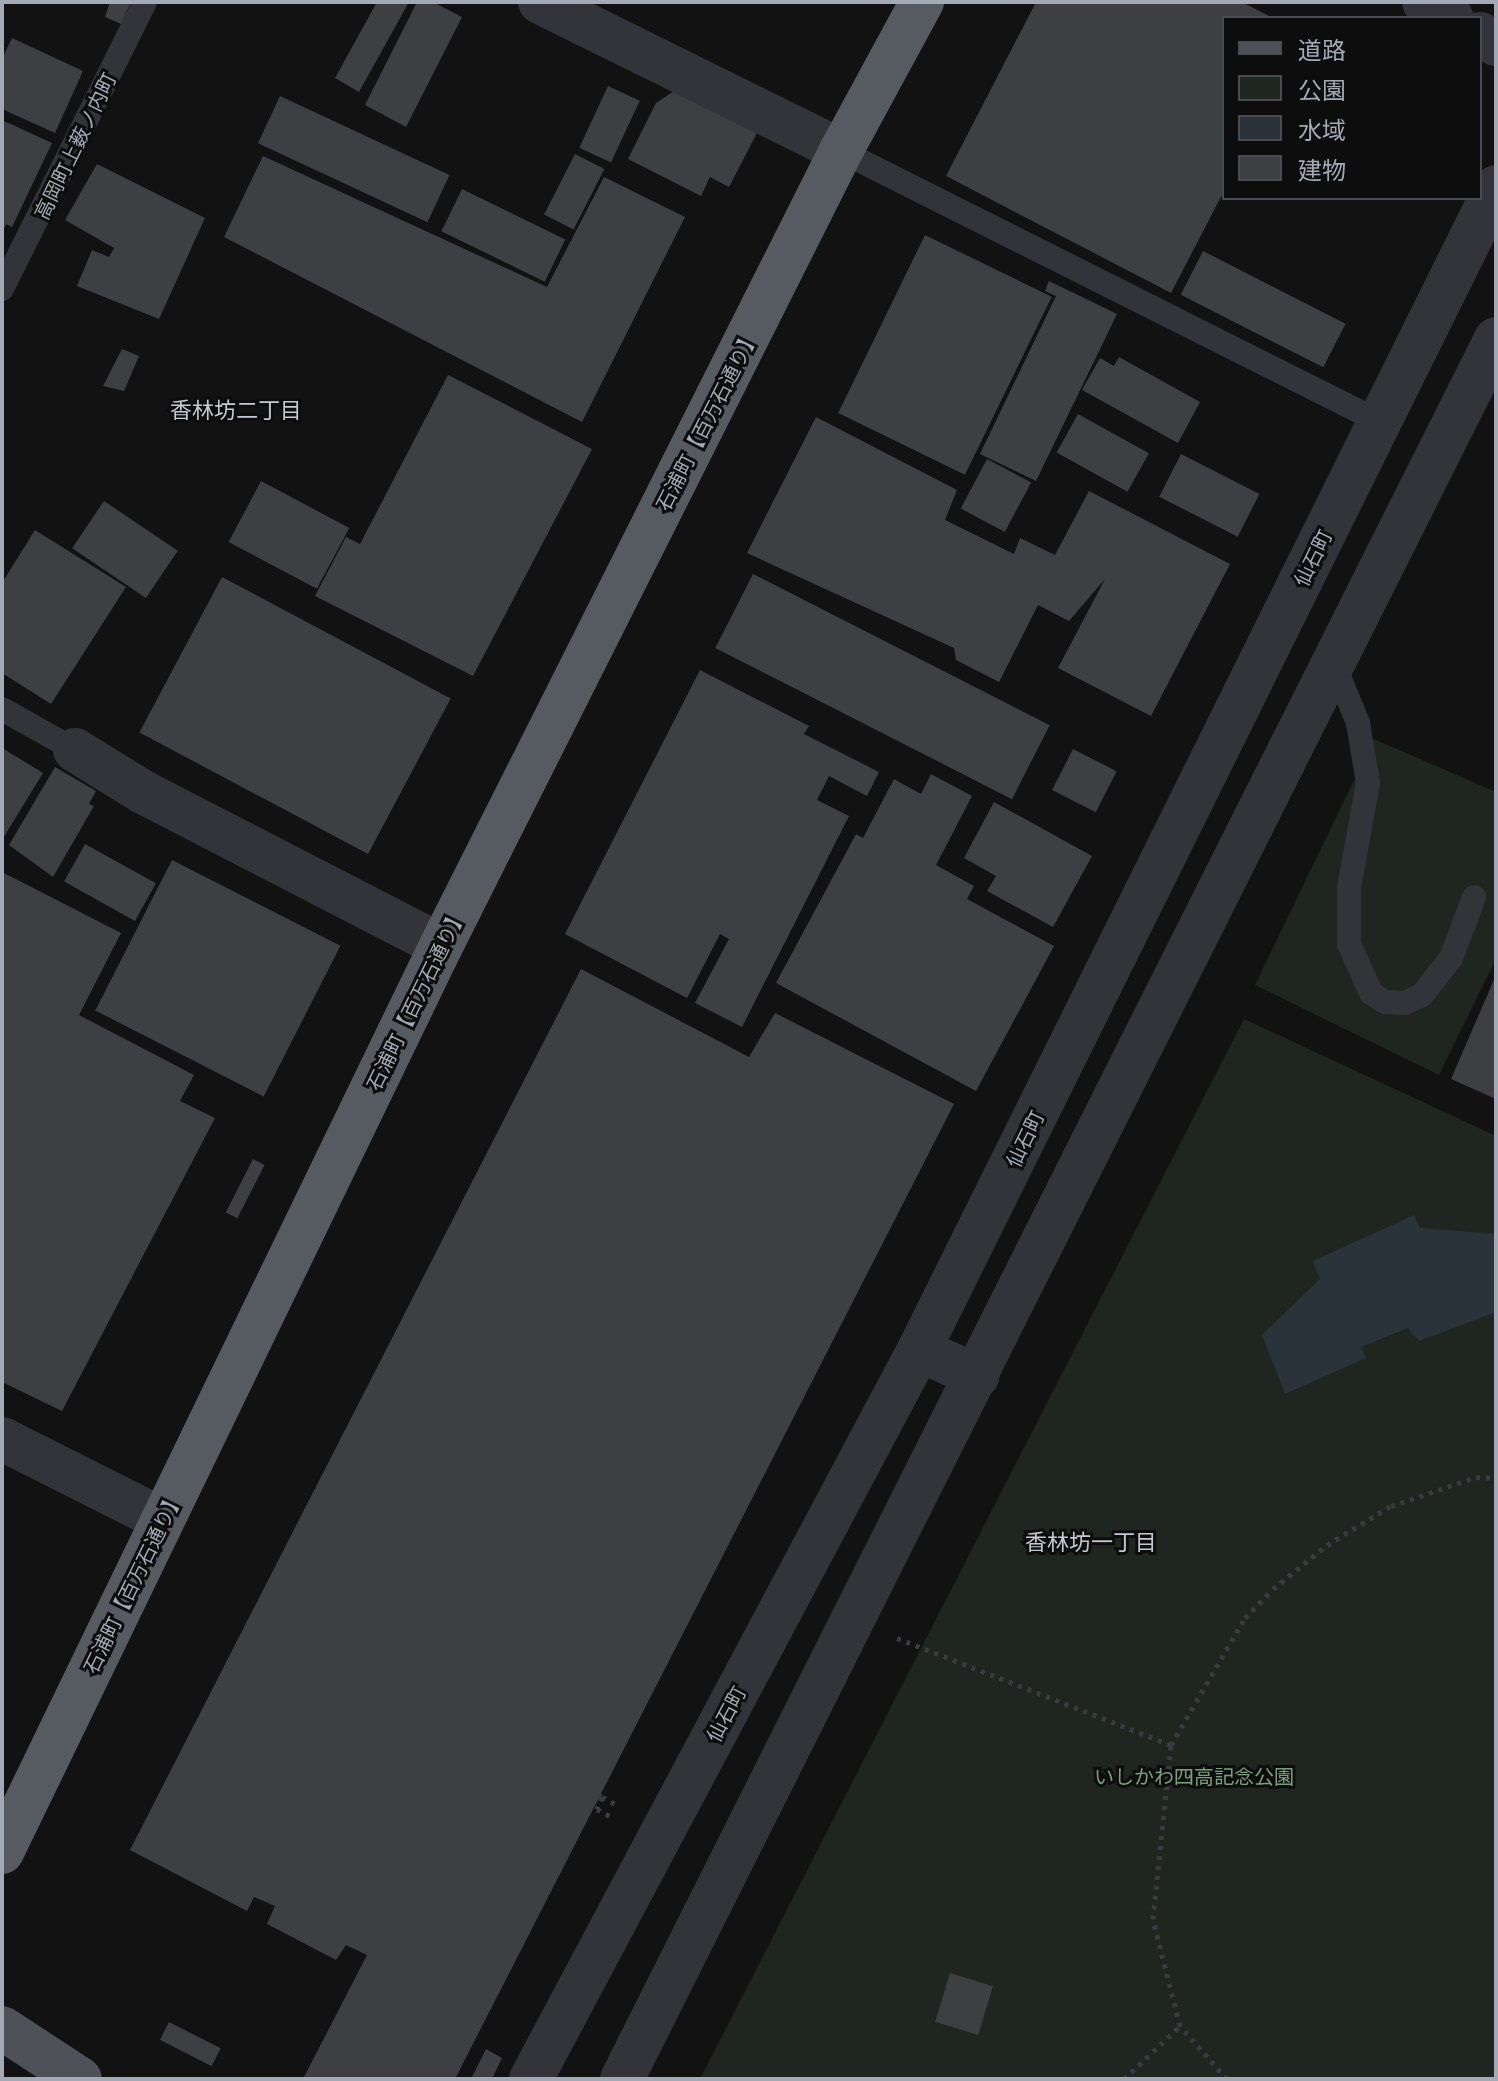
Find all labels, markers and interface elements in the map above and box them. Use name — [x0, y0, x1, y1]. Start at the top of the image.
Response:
legend — [1222, 16, 1482, 200]
text: 道路 — [1298, 35, 1346, 65]
street label: 高岡町上薮ノ内町 — [29, 69, 121, 223]
text: 公園 — [1298, 75, 1346, 105]
text: 水域 — [1298, 115, 1346, 145]
text: 建物 — [1298, 155, 1346, 185]
street label: 石浦町【百万石通り】 — [651, 325, 763, 515]
district label: 香林坊二丁目 — [170, 398, 302, 424]
street label: 仙石町 — [1289, 526, 1337, 590]
street label: 石浦町【百万石通り】 — [361, 904, 471, 1094]
street label: 仙石町 — [1001, 1107, 1049, 1171]
street label: 石浦町【百万石通り】 — [78, 1487, 188, 1677]
district label: 香林坊一丁目 — [1025, 1530, 1157, 1556]
street label: 仙石町 — [701, 1682, 751, 1746]
park label: いしかわ四高記念公園 — [1094, 1764, 1294, 1788]

